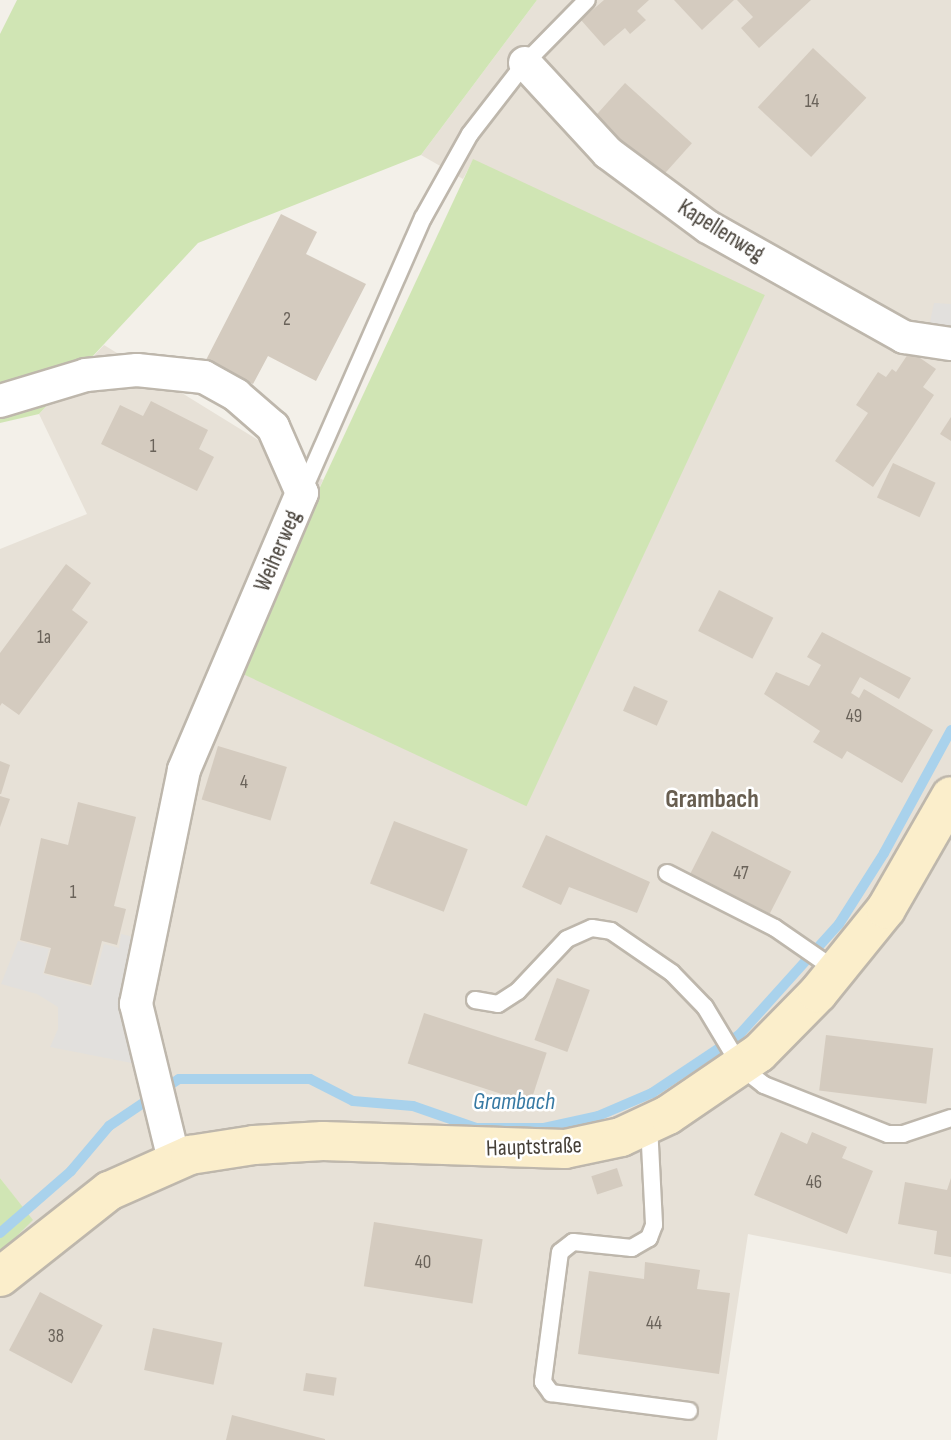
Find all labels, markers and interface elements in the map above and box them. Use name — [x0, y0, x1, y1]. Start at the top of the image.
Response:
house number: 14 — [805, 91, 819, 113]
street label: Kapellenweg — [673, 194, 769, 268]
house number: 2 — [283, 309, 291, 331]
house number: 1 — [150, 436, 156, 458]
street label: Weiherweg — [249, 506, 307, 596]
house number: 1a — [37, 627, 51, 649]
house number: 49 — [846, 706, 862, 728]
house number: 4 — [240, 772, 248, 794]
district label: Grambach — [665, 784, 759, 816]
house number: 47 — [733, 863, 749, 885]
house number: 1 — [70, 882, 76, 904]
water label: Grambach — [473, 1088, 555, 1116]
street label: Hauptstraße — [486, 1132, 582, 1162]
house number: 46 — [806, 1172, 822, 1194]
house number: 40 — [415, 1252, 431, 1274]
house number: 44 — [646, 1313, 662, 1335]
house number: 38 — [48, 1326, 64, 1348]

